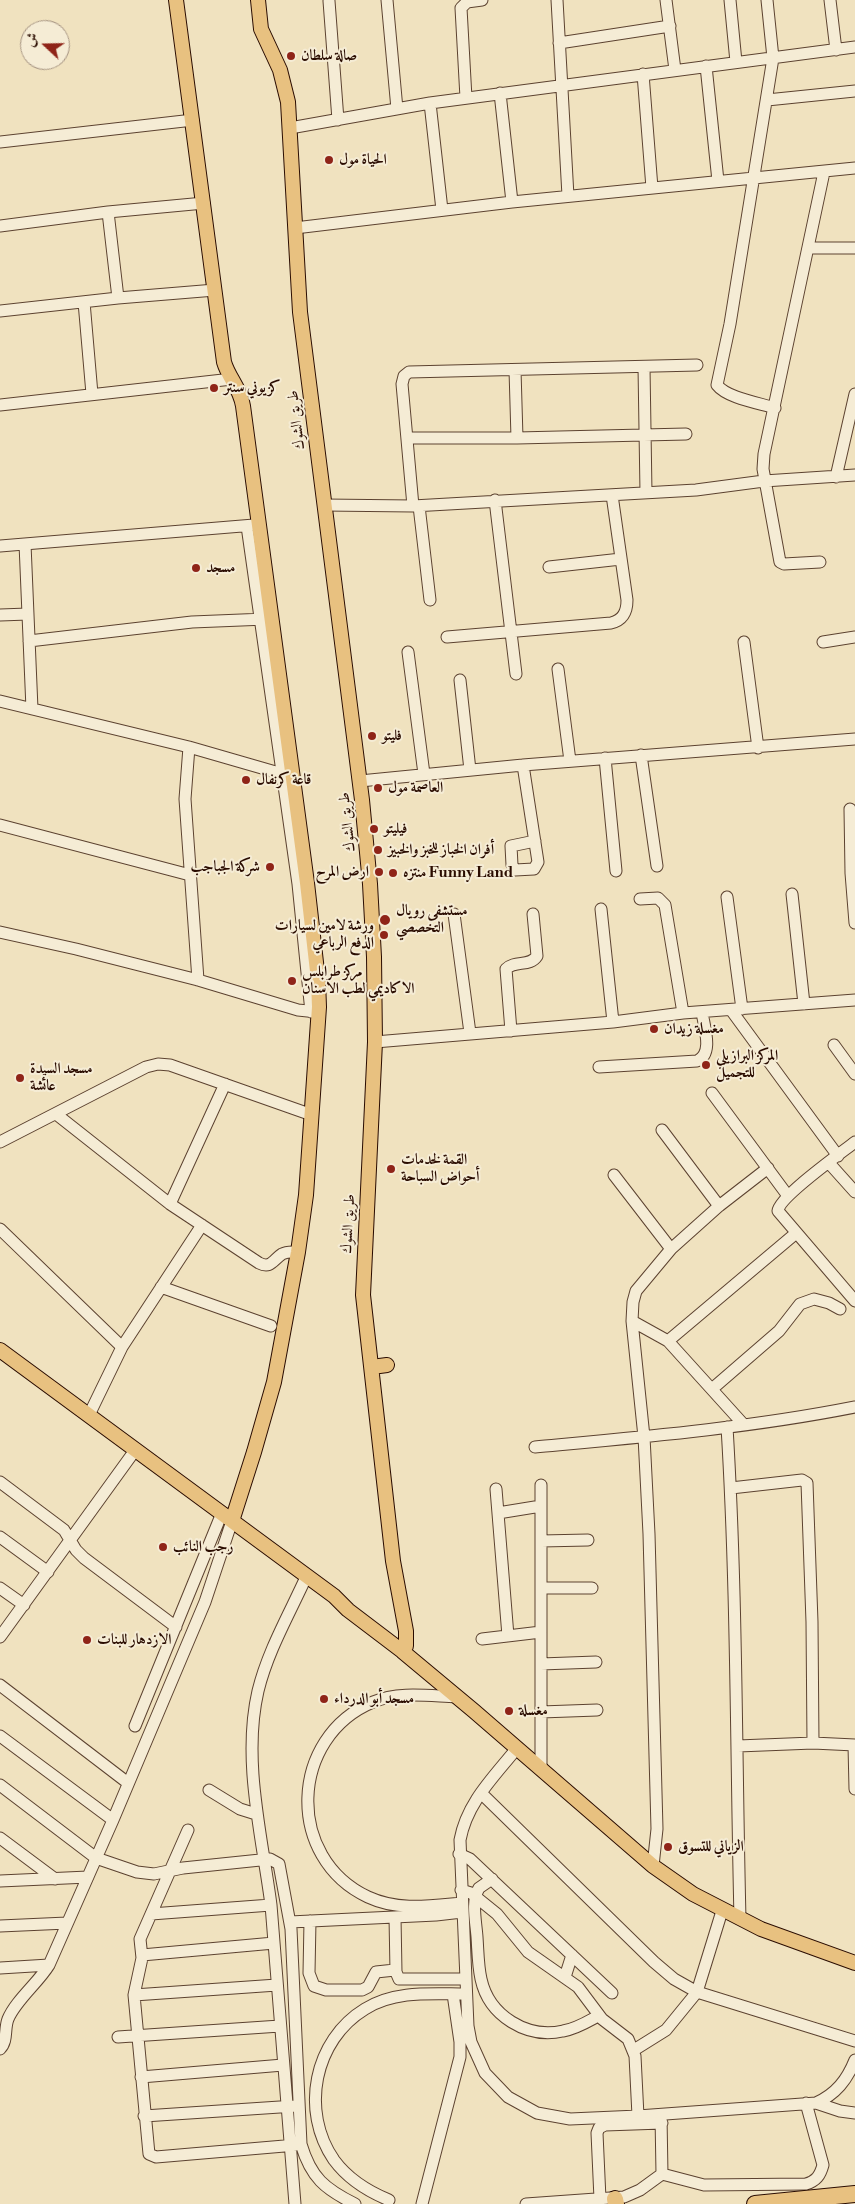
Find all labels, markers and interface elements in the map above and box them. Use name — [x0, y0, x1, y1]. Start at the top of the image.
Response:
north arrow — [20, 20, 70, 70]
text: ش — [21, 30, 43, 50]
place label: صالة سلطان — [301, 47, 357, 65]
marker: صالة سلطان — [285, 50, 297, 62]
place label: الحياة مول — [339, 151, 387, 169]
marker: الحياة مول — [323, 154, 335, 166]
place label: كزيوني سنتر — [224, 379, 280, 397]
marker: كزيوني سنتر — [208, 382, 220, 394]
street label: طريق الشوك — [284, 389, 310, 451]
place label: مسجد — [206, 559, 235, 577]
marker: مسجد — [190, 562, 202, 574]
place label: فليتو — [382, 727, 402, 745]
marker: فليتو — [366, 730, 378, 742]
place label: قاعة كرنفال — [256, 771, 311, 789]
marker: قاعة كرنفال — [240, 774, 252, 786]
place label: العاصمة مول — [388, 779, 443, 797]
marker: العاصمة مول — [372, 782, 384, 794]
street label: طريق الشوك — [336, 791, 360, 853]
place label: فيليتو — [384, 820, 408, 838]
marker: فيليتو — [368, 823, 380, 835]
place label: أفران الخباز للخبز والخبيز — [388, 841, 494, 859]
marker: أفران الخباز للخبز والخبيز — [372, 844, 384, 856]
place label: شركة الجباجب — [191, 858, 260, 876]
marker: شركة الجباجب — [264, 861, 276, 873]
place label: ارض المرح — [316, 863, 369, 881]
place label: منتزه Funny Land — [403, 864, 513, 882]
marker: ارض المرح — [373, 866, 385, 878]
marker: منتزه Funny Land — [387, 867, 399, 879]
place label: مستشفى رويال التخصصي — [396, 902, 468, 937]
marker: مستشفى رويال التخصصي — [378, 913, 392, 927]
place label: ورشة لامين لسيارات الدفع الرباعي — [275, 917, 374, 952]
marker: ورشة لامين لسيارات الدفع الرباعي — [378, 929, 390, 941]
place label: مركز طرابلس الاكاديمي لطب الاسنان — [302, 963, 415, 998]
marker: مركز طرابلس الاكاديمي لطب الاسنان — [286, 975, 298, 987]
place label: مغسلة زيدان — [664, 1020, 724, 1038]
marker: مغسلة زيدان — [648, 1023, 660, 1035]
place label: المركز البرازيلي للتجميل — [716, 1047, 778, 1082]
marker: المركز البرازيلي للتجميل — [700, 1059, 712, 1071]
place label: مسجد السيدة عائشة — [30, 1060, 92, 1095]
marker: مسجد السيدة عائشة — [14, 1072, 26, 1084]
place label: القمة لخدمات أحواض السباحة — [401, 1151, 480, 1186]
marker: القمة لخدمات أحواض السباحة — [385, 1163, 397, 1175]
street label: طريق الشوك — [338, 1194, 360, 1254]
place label: رجب النائب — [173, 1538, 234, 1556]
marker: رجب النائب — [157, 1541, 169, 1553]
place label: الازدهار للبنات — [97, 1631, 171, 1649]
marker: الازدهار للبنات — [81, 1634, 93, 1646]
place label: مسجد أبو الدرداء — [334, 1690, 414, 1708]
marker: مسجد أبو الدرداء — [318, 1693, 330, 1705]
place label: مغسلة — [519, 1702, 548, 1720]
marker: مغسلة — [503, 1705, 515, 1717]
place label: الزياني للتسوق — [678, 1838, 744, 1856]
marker: الزياني للتسوق — [662, 1841, 674, 1853]

